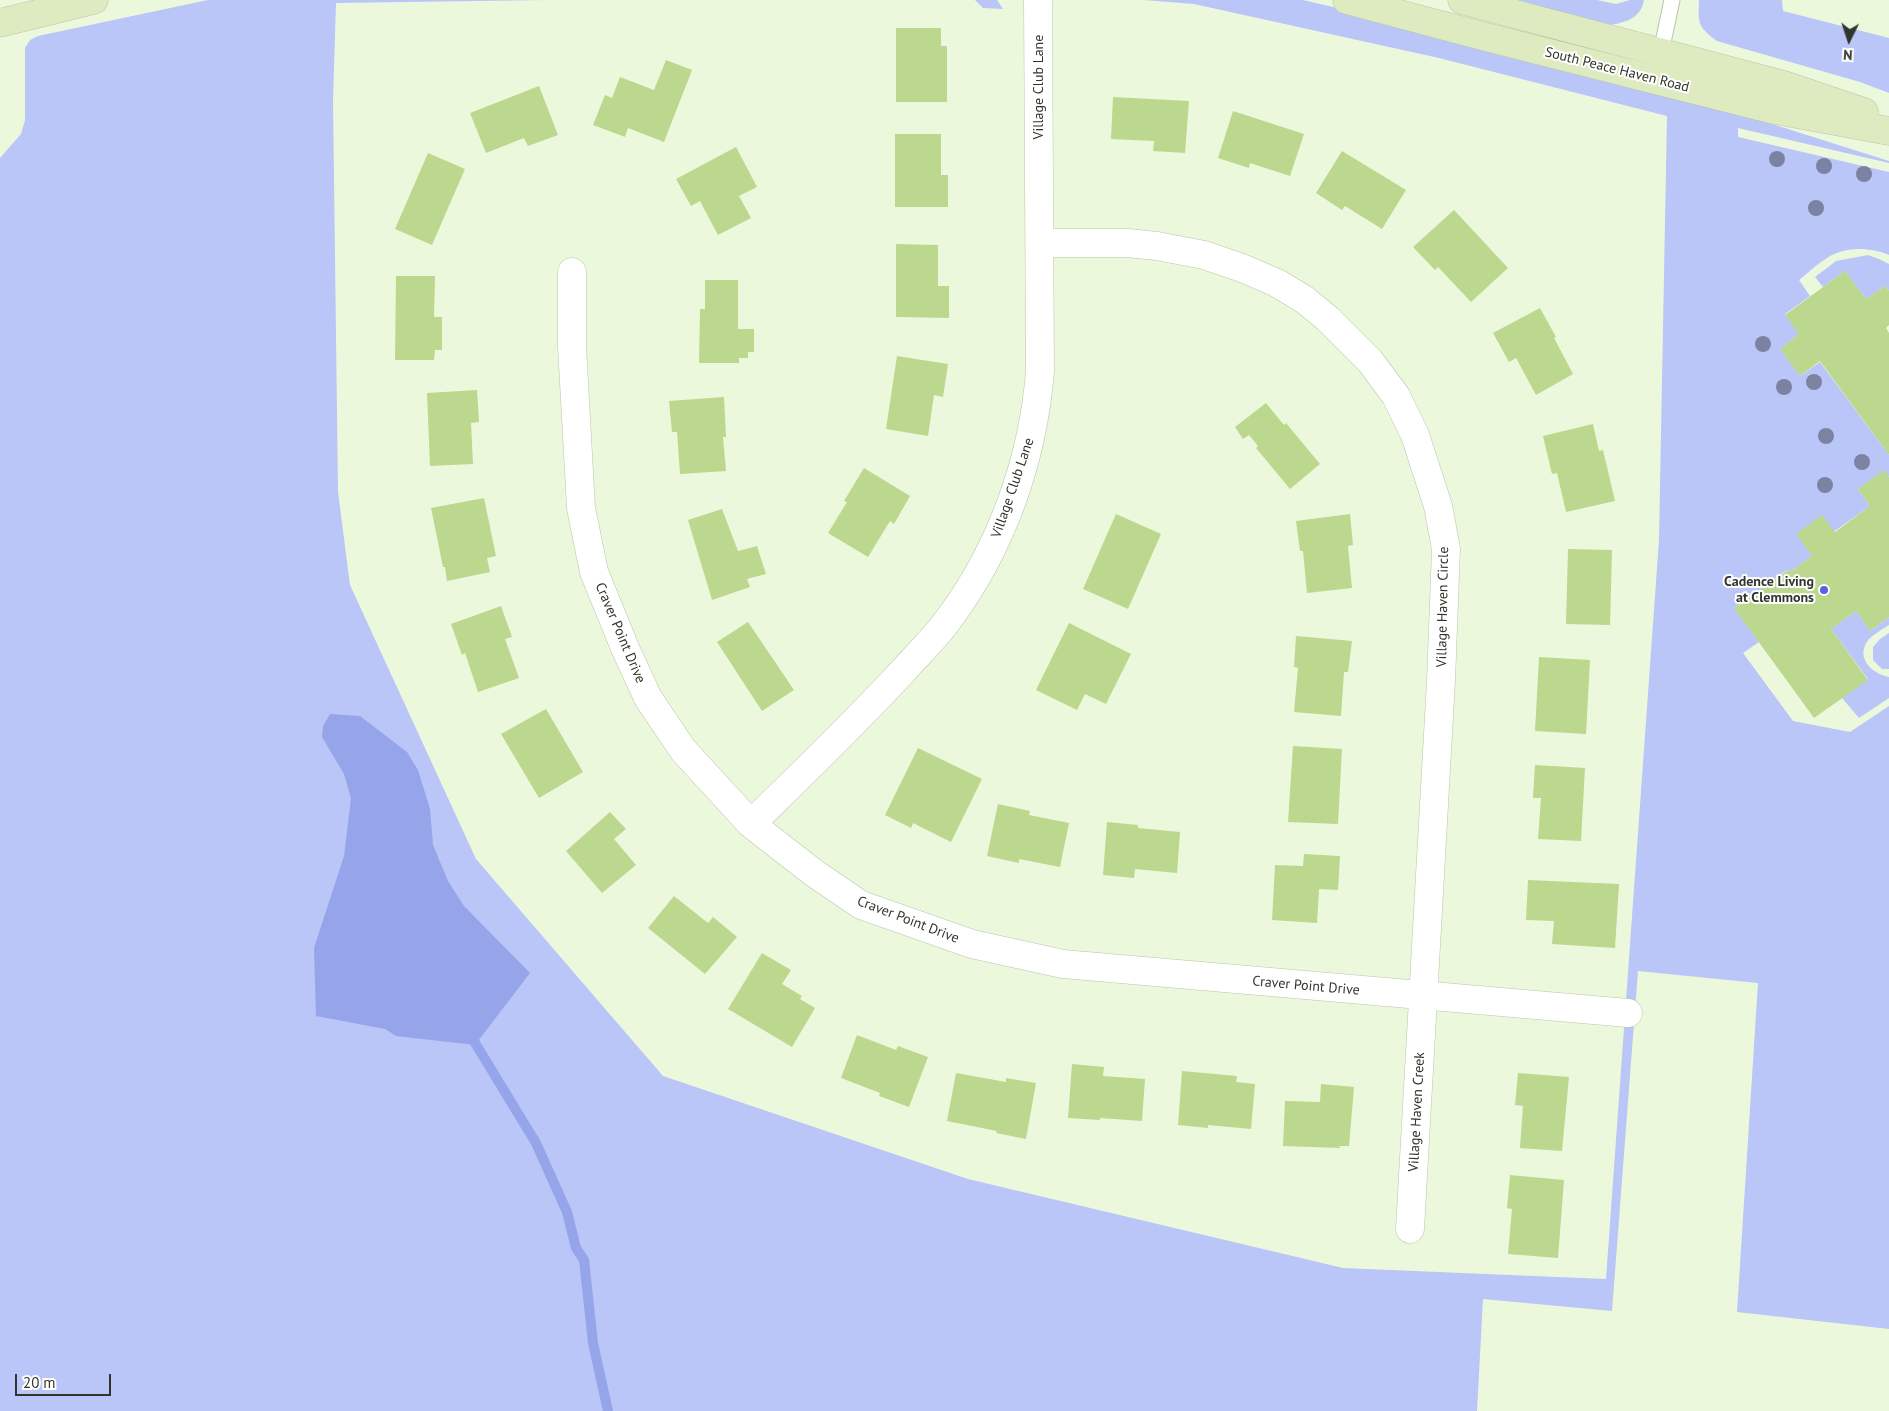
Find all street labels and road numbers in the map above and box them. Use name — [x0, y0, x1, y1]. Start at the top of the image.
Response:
street label: Village Club Lane — [1031, 35, 1047, 139]
street label: South Peace Haven Road — [1543, 44, 1691, 96]
street label: Village Club Lane — [988, 436, 1038, 540]
street label: Village Haven Circle — [1434, 547, 1452, 667]
street label: Craver Point Drive — [591, 580, 649, 686]
street label: Craver Point Drive — [855, 893, 961, 947]
street label: Craver Point Drive — [1252, 973, 1360, 999]
street label: Village Haven Creek — [1405, 1052, 1429, 1172]

